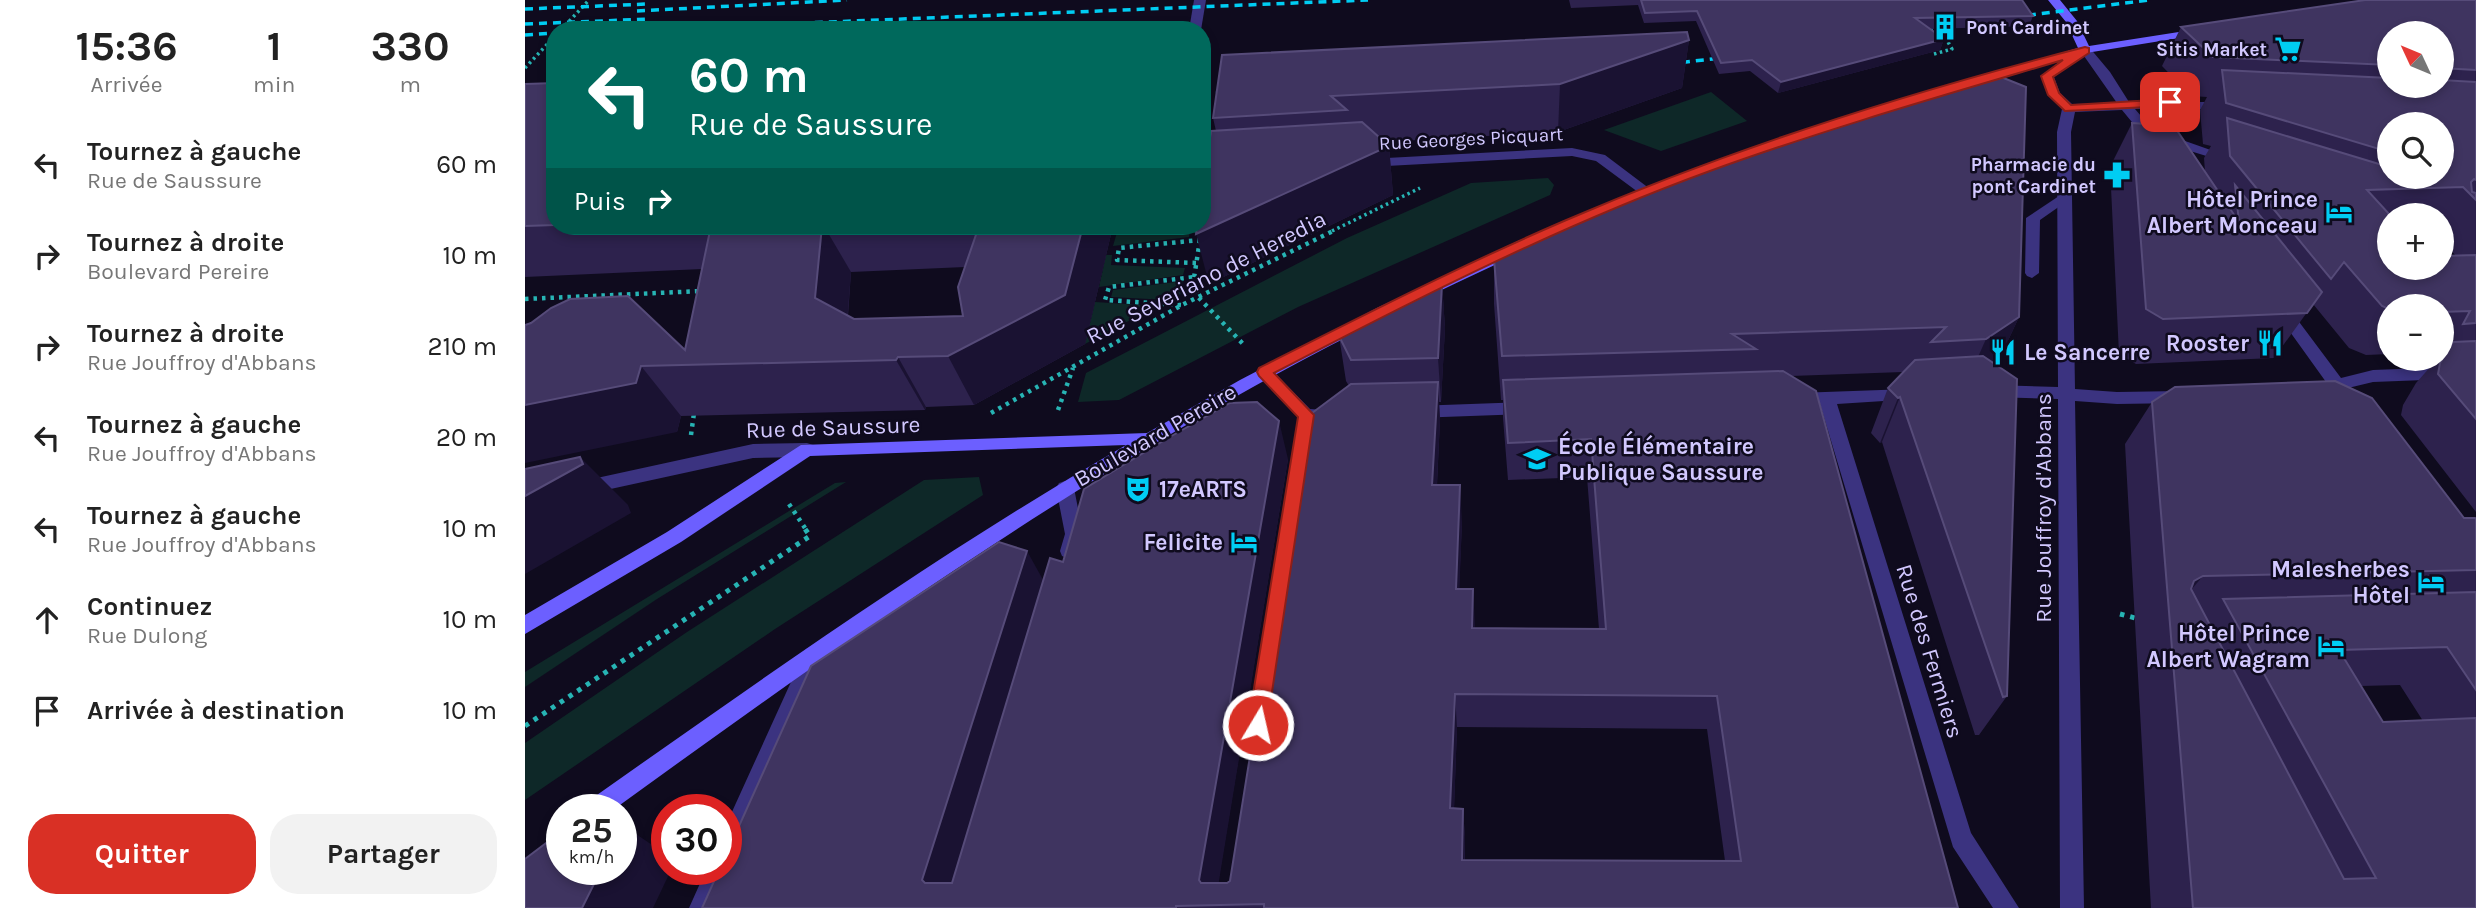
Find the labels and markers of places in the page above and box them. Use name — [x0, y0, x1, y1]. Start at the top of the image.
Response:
building icon: Pont Cardinet — [1930, 12, 1960, 42]
place label: Pont Cardinet — [1966, 17, 2090, 39]
supermarket icon: Sitis Market — [2273, 34, 2303, 64]
place label: Sitis Market — [2156, 39, 2267, 61]
pin — [2140, 72, 2200, 132]
place label: Pharmacie du pont Cardinet — [1971, 154, 2096, 198]
pharmacy icon: Pharmacie du pont Cardinet — [2102, 160, 2132, 190]
place label: Hôtel Prince Albert Monceau — [2147, 186, 2318, 239]
hotel icon: Hôtel Prince Albert Monceau — [2324, 197, 2354, 227]
restaurant icon: Rooster — [2255, 328, 2285, 358]
place label: Rooster — [2166, 330, 2249, 357]
restaurant icon: Le Sancerre — [1988, 337, 2018, 367]
place label: Le Sancerre — [2024, 339, 2150, 366]
place label: École Élémentaire Publique Saussure — [1558, 430, 1763, 486]
school or university icon: École Élémentaire Publique Saussure — [1522, 444, 1552, 474]
theatre icon: 17eARTS — [1123, 474, 1153, 504]
place label: 17eARTS — [1159, 476, 1247, 503]
hotel icon: Felicite — [1229, 527, 1259, 557]
place label: Felicite — [1143, 529, 1223, 556]
place label: Malesherbes Hôtel — [2271, 556, 2410, 609]
hotel icon: Malesherbes Hôtel — [2416, 567, 2446, 597]
place label: Hôtel Prince Albert Wagram — [2146, 620, 2310, 673]
hotel icon: Hôtel Prince Albert Wagram — [2316, 631, 2346, 661]

